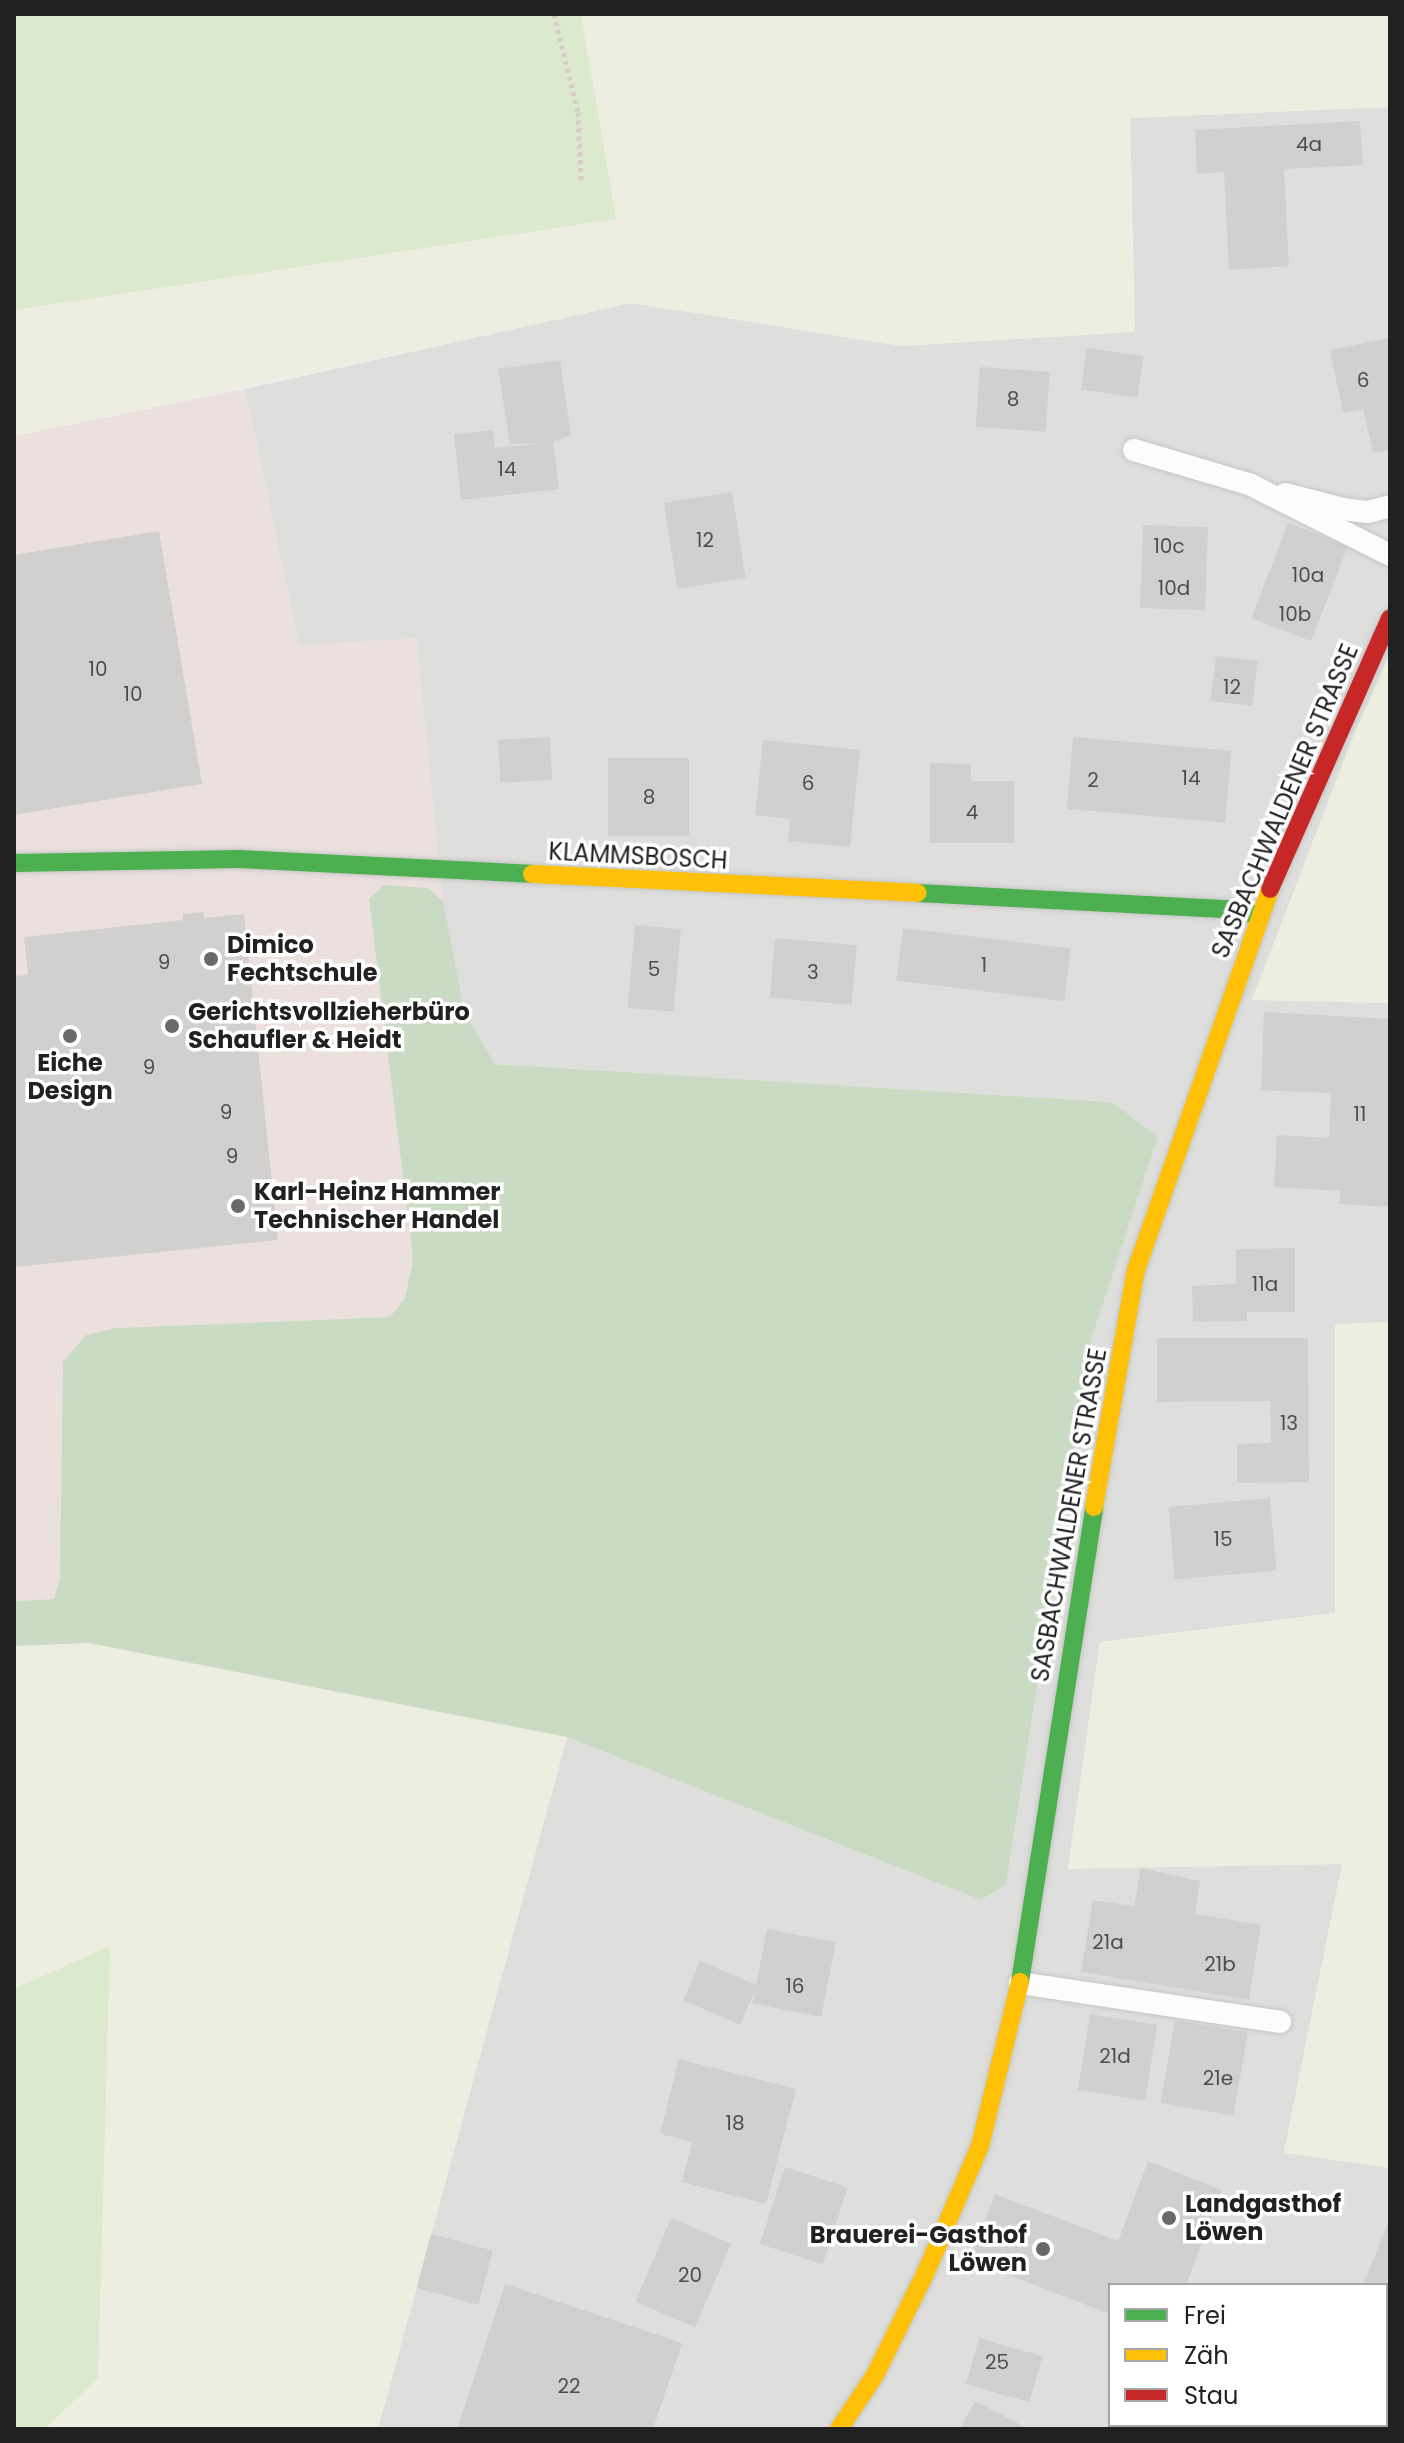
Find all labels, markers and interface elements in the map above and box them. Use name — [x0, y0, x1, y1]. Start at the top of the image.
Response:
house number: 4a — [1296, 132, 1322, 156]
house number: 6 — [1357, 368, 1369, 392]
house number: 8 — [1007, 387, 1019, 411]
house number: 14 — [498, 457, 516, 481]
house number: 12 — [696, 528, 714, 552]
house number: 10c — [1153, 534, 1185, 558]
house number: 10a — [1292, 563, 1324, 587]
house number: 10d — [1158, 576, 1190, 600]
house number: 10b — [1279, 602, 1311, 626]
street label: SASBACHWALDENER STRASSE — [1206, 640, 1364, 962]
house number: 10 — [89, 657, 107, 681]
house number: 12 — [1223, 675, 1241, 699]
house number: 10 — [124, 682, 142, 706]
house number: 14 — [1182, 766, 1200, 790]
house number: 2 — [1087, 768, 1099, 792]
house number: 6 — [802, 771, 814, 795]
house number: 8 — [643, 785, 655, 809]
house number: 4 — [966, 800, 978, 824]
street label: KLAMMSBOSCH — [548, 837, 728, 875]
place label: Dimico Fechtschule — [227, 931, 377, 987]
house number: 9 — [158, 950, 170, 974]
marker: Dimico Fechtschule — [202, 950, 220, 968]
house number: 1 — [981, 953, 987, 977]
house number: 5 — [648, 957, 660, 981]
house number: 3 — [807, 960, 819, 984]
place label: Gerichtsvollzieherbüro Schaufler & Heidt — [188, 998, 470, 1054]
marker: Gerichtsvollzieherbüro Schaufler & Heidt — [163, 1017, 181, 1035]
marker: Eiche Design — [61, 1027, 79, 1045]
place label: Eiche Design — [27, 1049, 113, 1105]
house number: 9 — [143, 1055, 155, 1079]
house number: 9 — [220, 1100, 232, 1124]
house number: 11 — [1354, 1102, 1366, 1126]
house number: 9 — [226, 1144, 238, 1168]
place label: Karl-Heinz Hammer Technischer Handel — [254, 1178, 501, 1234]
marker: Karl-Heinz Hammer Technischer Handel — [229, 1197, 247, 1215]
house number: 11a — [1252, 1272, 1278, 1296]
street label: SASBACHWALDENER STRASSE — [1025, 1346, 1113, 1684]
house number: 13 — [1280, 1411, 1298, 1435]
house number: 15 — [1214, 1527, 1232, 1551]
house number: 21a — [1092, 1930, 1124, 1954]
house number: 21b — [1204, 1952, 1236, 1976]
house number: 16 — [785, 1974, 805, 1998]
house number: 21d — [1099, 2044, 1131, 2068]
house number: 21e — [1203, 2066, 1233, 2090]
house number: 18 — [725, 2111, 745, 2135]
place label: Landgasthof Löwen — [1185, 2190, 1341, 2246]
marker: Landgasthof Löwen — [1160, 2209, 1178, 2227]
place label: Brauerei-Gasthof Löwen — [810, 2221, 1027, 2277]
marker: Brauerei-Gasthof Löwen — [1034, 2240, 1052, 2258]
house number: 20 — [678, 2263, 702, 2287]
legend — [1108, 2283, 1388, 2427]
text: Frei — [1184, 2299, 1226, 2332]
text: Zäh — [1184, 2339, 1229, 2372]
house number: 25 — [985, 2350, 1009, 2374]
house number: 22 — [558, 2374, 580, 2398]
text: Stau — [1184, 2379, 1238, 2412]

